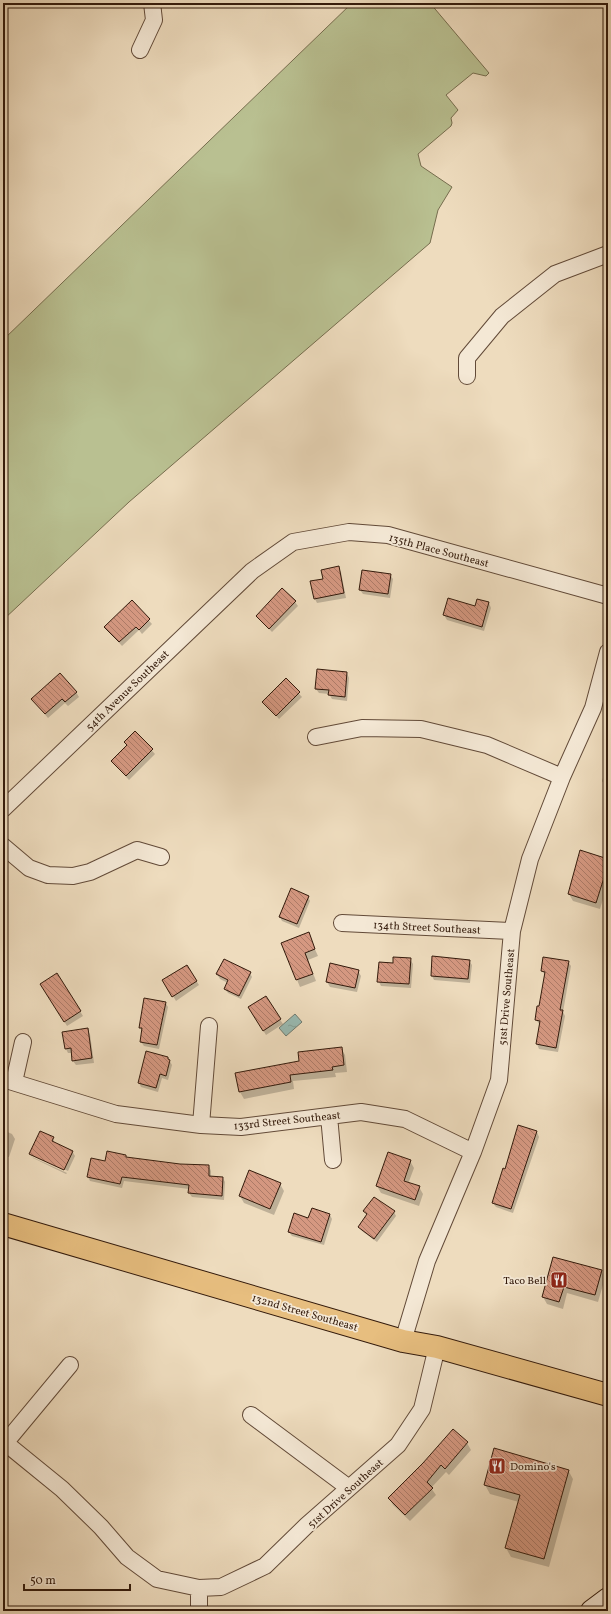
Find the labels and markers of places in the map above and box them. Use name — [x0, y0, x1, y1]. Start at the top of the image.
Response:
restaurant icon: Taco Bell — [549, 1270, 569, 1290]
place label: Taco Bell — [503, 1274, 546, 1289]
restaurant icon: Domino's — [487, 1456, 507, 1476]
place label: Domino's — [510, 1460, 556, 1475]

